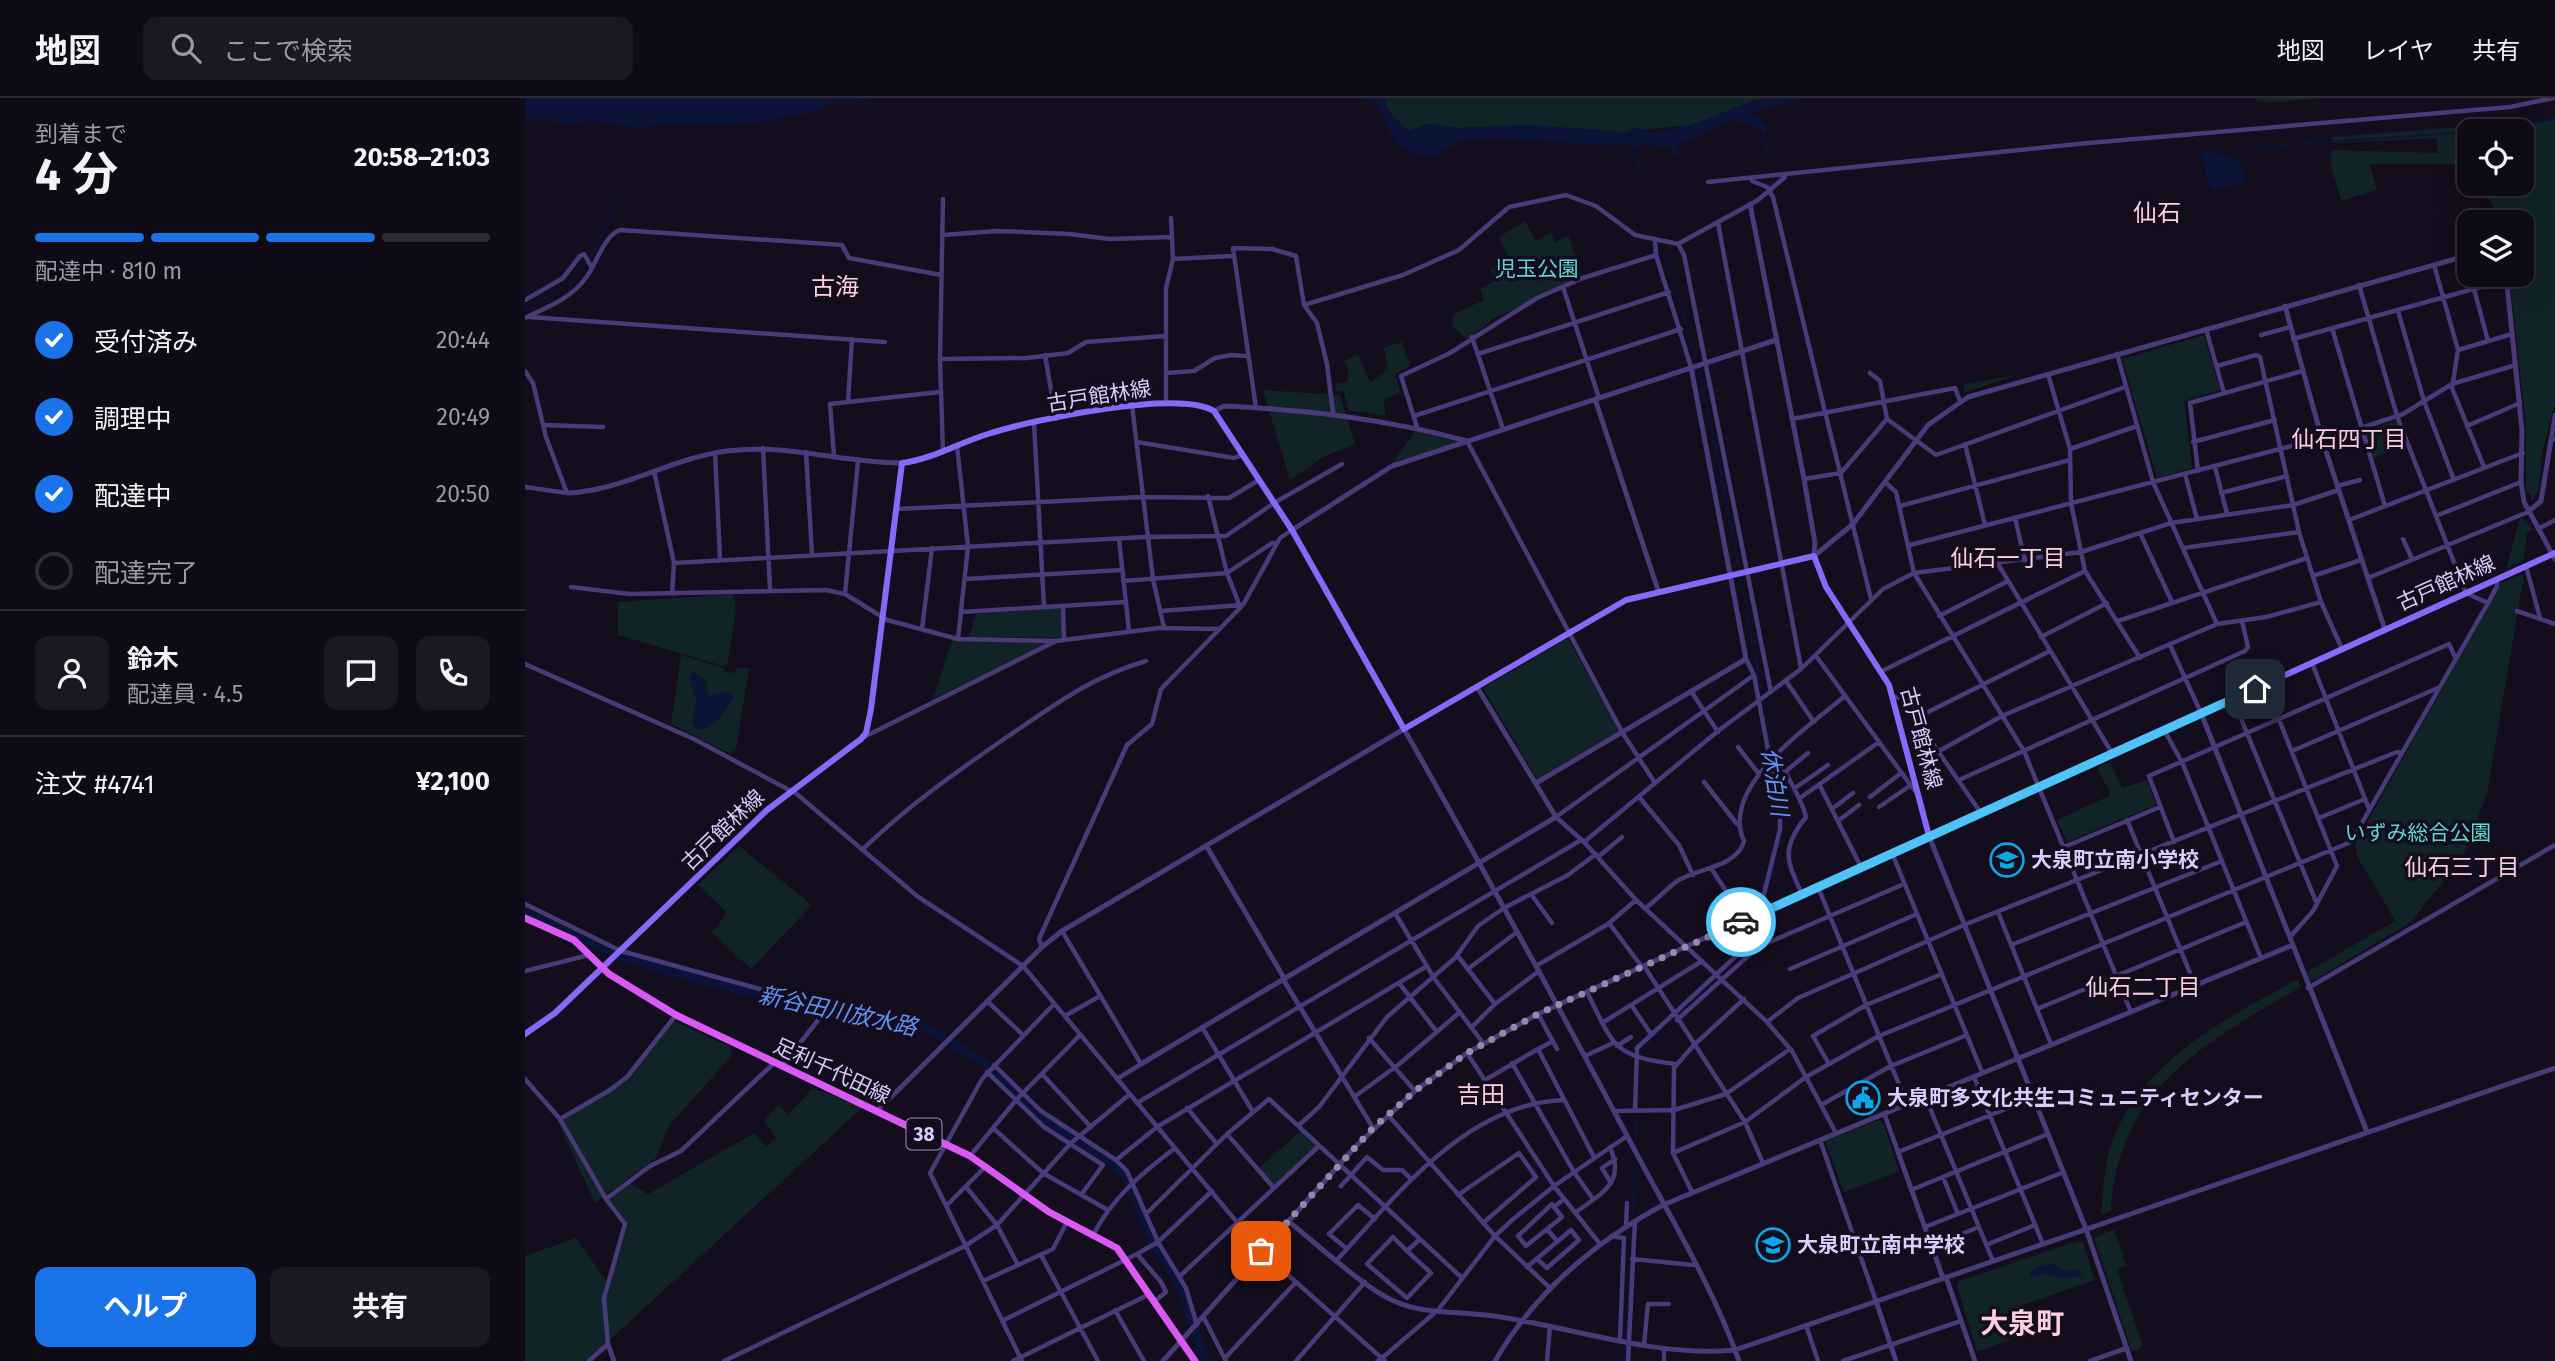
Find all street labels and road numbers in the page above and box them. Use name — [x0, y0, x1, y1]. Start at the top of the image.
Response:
street label: 古戸館林線 — [1045, 375, 1153, 417]
street label: 古戸館林線 — [2393, 550, 2499, 616]
street label: 古戸館林線 — [1895, 684, 1947, 792]
street label: 古戸館林線 — [676, 784, 770, 876]
street label: 足利千代田線 — [769, 1033, 895, 1109]
road number: 38 — [907, 1118, 941, 1150]

